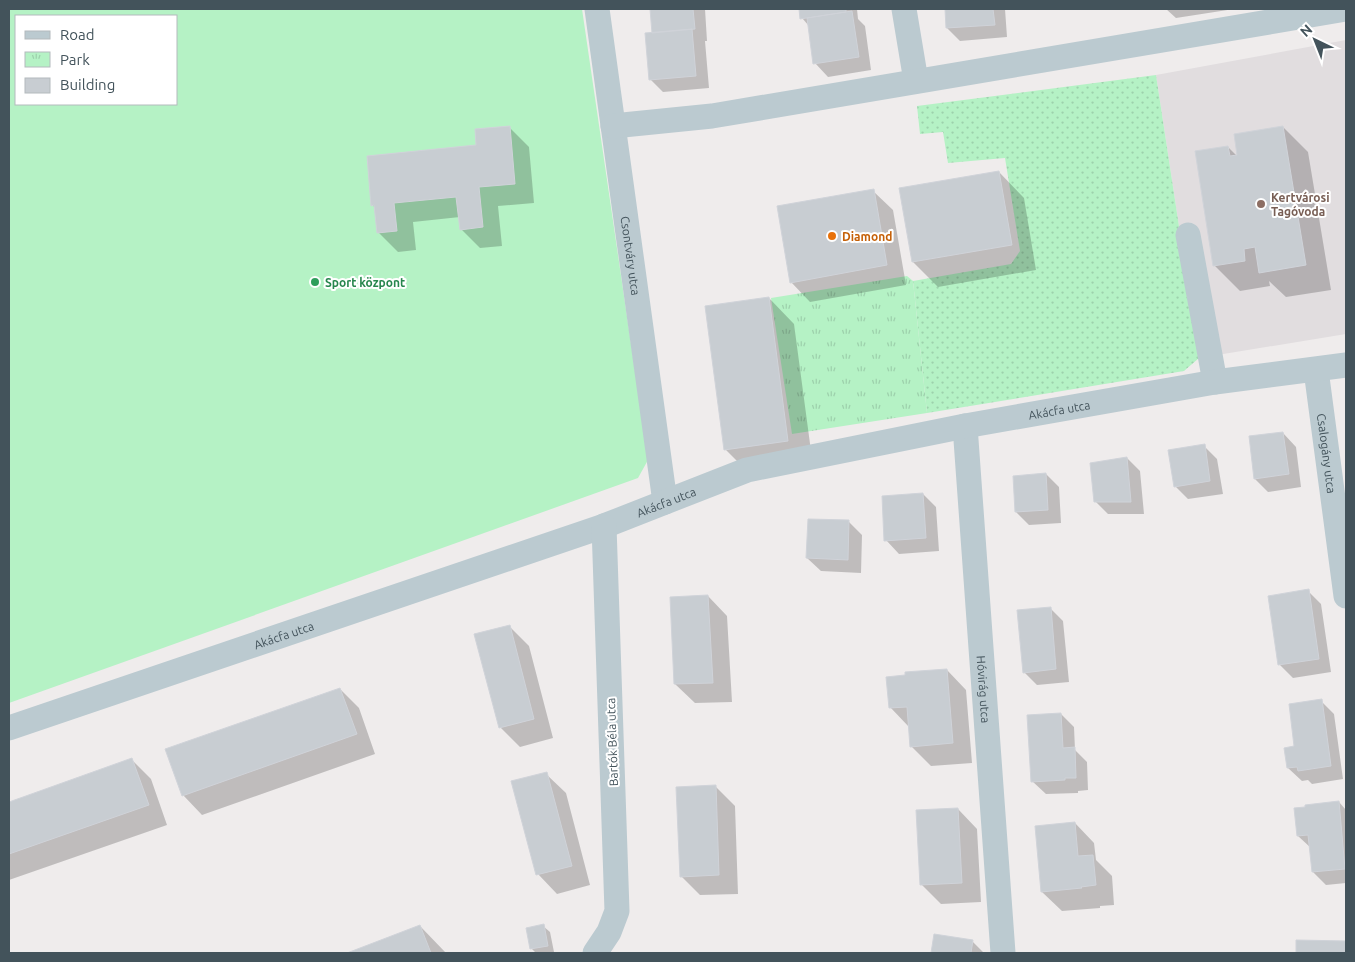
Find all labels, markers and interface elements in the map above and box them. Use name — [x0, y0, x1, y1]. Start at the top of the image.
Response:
legend — [15, 15, 178, 105]
north arrow — [1290, 15, 1340, 65]
text: N — [1297, 21, 1315, 40]
text: Road — [60, 26, 95, 43]
text: Park — [60, 51, 90, 68]
text: Building — [60, 76, 115, 93]
place label: Kertvárosi Tagóvoda — [1271, 191, 1330, 218]
marker: Kertvárosi Tagóvoda — [1255, 198, 1267, 210]
street label: Csontváry utca — [619, 215, 643, 296]
marker: Diamond — [826, 230, 838, 242]
place label: Diamond — [842, 230, 892, 243]
marker: Sport központ — [309, 276, 321, 288]
place label: Sport központ — [325, 276, 405, 289]
street label: Akácfa utca — [1027, 398, 1091, 421]
street label: Csalogány utca — [1315, 412, 1339, 494]
street label: Akácfa utca — [635, 484, 697, 519]
street label: Akácfa utca — [252, 619, 315, 651]
street label: Hóvirág utca — [975, 655, 993, 724]
street label: Bartók Béla utca — [604, 698, 620, 786]

